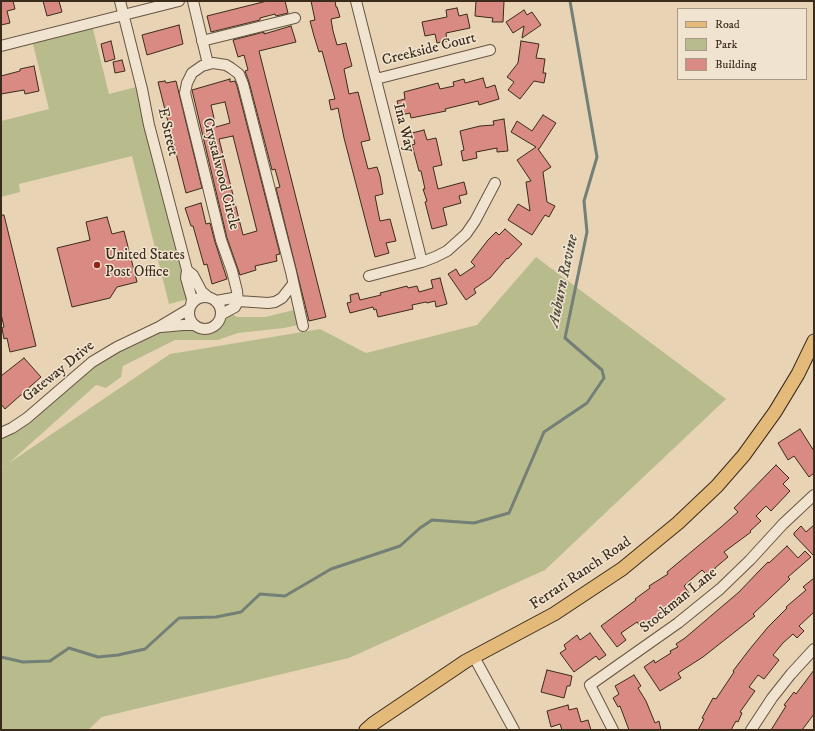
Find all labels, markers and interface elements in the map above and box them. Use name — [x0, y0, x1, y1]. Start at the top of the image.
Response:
legend — [677, 8, 807, 80]
text: Road — [715, 17, 740, 32]
street label: Creekside Court — [380, 30, 478, 70]
text: Park — [715, 37, 737, 52]
text: Building — [715, 57, 756, 72]
street label: Ina Way — [388, 102, 418, 154]
street label: E Street — [153, 106, 181, 158]
street label: Crystalwood Circle — [197, 116, 243, 232]
water label: Auburn Ravine — [545, 233, 583, 329]
place label: United States Post Office — [105, 247, 185, 282]
marker: United States Post Office — [92, 260, 102, 270]
street label: Gateway Drive — [19, 337, 99, 407]
street label: Ferrari Ranch Road — [527, 534, 635, 614]
street label: Stockman Lane — [637, 565, 721, 637]

